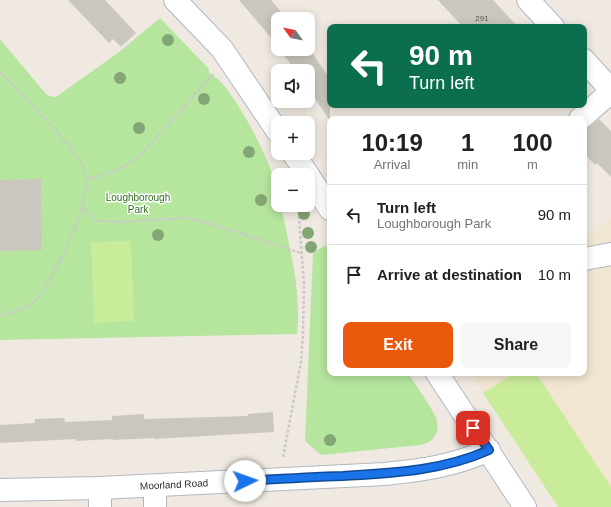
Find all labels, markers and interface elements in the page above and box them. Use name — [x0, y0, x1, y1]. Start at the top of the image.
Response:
north arrow — [271, 12, 315, 56]
map controls — [271, 12, 315, 212]
house number: 291 — [475, 14, 489, 23]
icon: left — [343, 40, 395, 92]
text: 90 m — [409, 40, 473, 71]
button: sound — [271, 64, 315, 108]
text: Turn left — [409, 73, 474, 93]
button: + — [271, 116, 315, 160]
text: 10:19 — [361, 129, 423, 156]
text: 1 — [461, 129, 474, 156]
text: 100 — [513, 129, 553, 156]
text: Arrival — [374, 157, 411, 172]
text: min — [457, 157, 478, 172]
text: m — [527, 157, 538, 172]
button: − — [271, 168, 315, 212]
park label: Loughborough Park — [106, 192, 170, 215]
text: Turn left — [377, 199, 436, 216]
icon: left — [343, 204, 365, 226]
text: 90 m — [538, 206, 571, 223]
text: Loughborough Park — [377, 216, 491, 231]
icon: arrive — [343, 264, 365, 286]
text: Arrive at destination — [377, 266, 522, 283]
text: 10 m — [538, 266, 571, 283]
button: Exit — [343, 322, 453, 368]
button: Share — [461, 322, 571, 368]
pin — [456, 411, 490, 445]
icon: arrive — [462, 417, 484, 439]
position arrow — [224, 460, 266, 502]
street label: Moorland Road — [140, 477, 208, 492]

